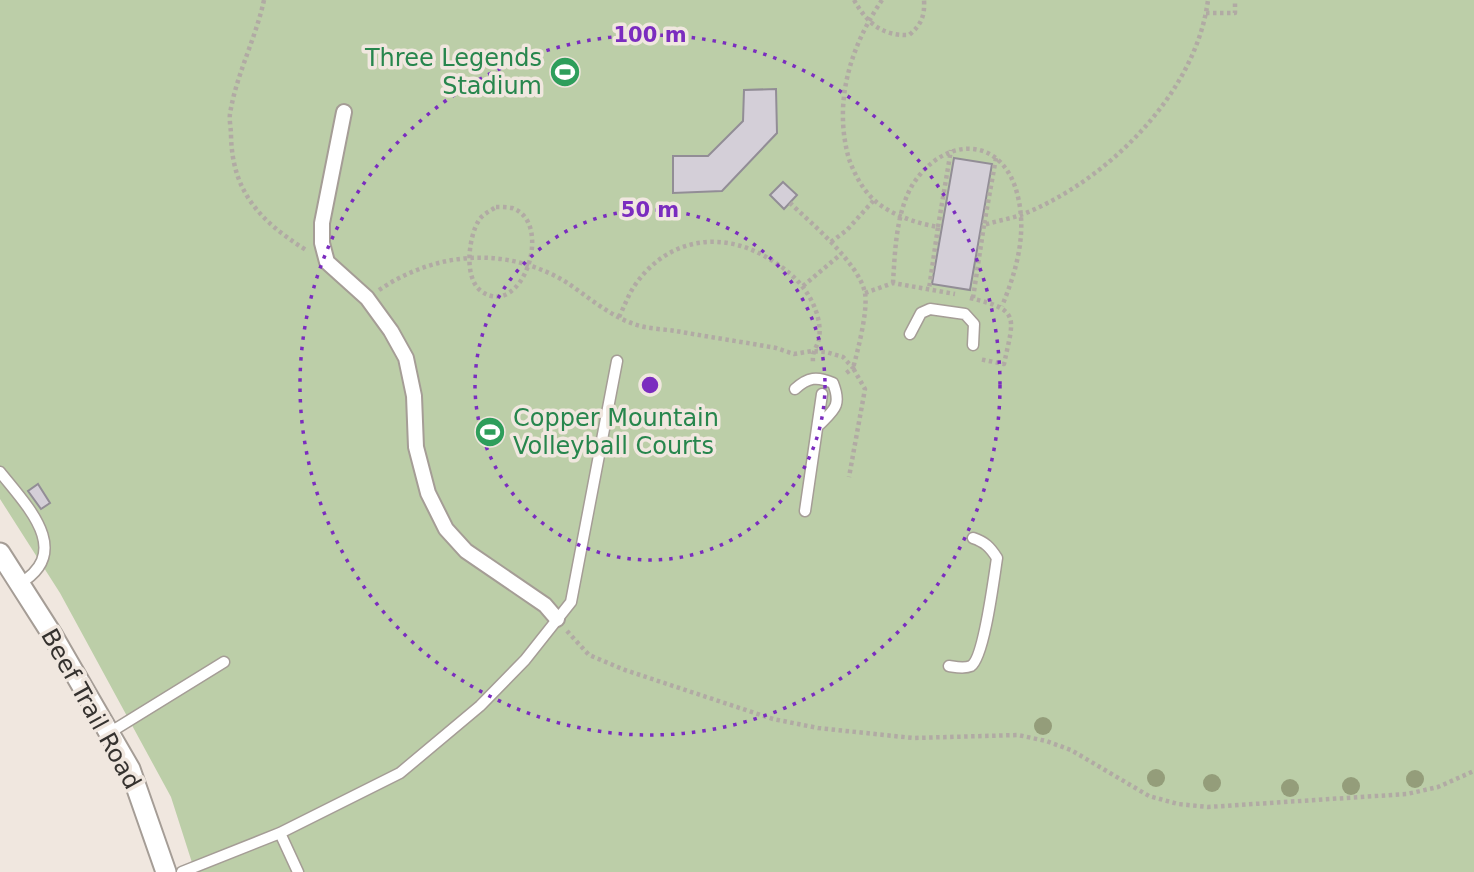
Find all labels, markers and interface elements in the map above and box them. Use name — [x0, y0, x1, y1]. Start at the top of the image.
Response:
text: 100 m — [613, 23, 687, 47]
place label: Three Legends Stadium — [364, 44, 542, 100]
sports icon: Three Legends Stadium — [548, 55, 582, 89]
text: 50 m — [621, 198, 679, 222]
centre of rings — [638, 373, 662, 397]
place label: Copper Mountain Volleyball Courts — [513, 404, 719, 460]
sports icon: Copper Mountain Volleyball Courts — [473, 415, 507, 449]
street label: Beef Trail Road — [35, 624, 147, 794]

